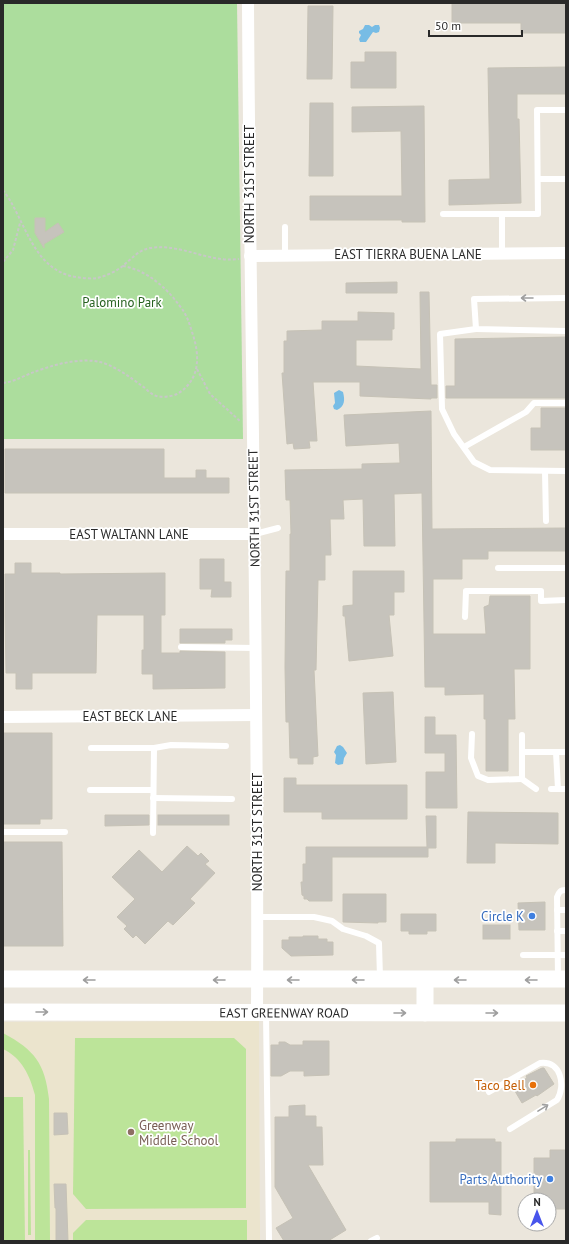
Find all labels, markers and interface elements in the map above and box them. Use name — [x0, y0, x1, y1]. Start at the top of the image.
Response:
scale bar — [429, 12, 522, 38]
text: 50 m — [435, 18, 461, 33]
street label: NORTH 31ST STREET — [241, 125, 258, 243]
street label: EAST TIERRA BUENA LANE — [334, 246, 482, 263]
park label: Palomino Park — [82, 294, 163, 311]
one-way arrow — [521, 294, 534, 302]
street label: NORTH 31ST STREET — [244, 449, 264, 567]
street label: EAST WALTANN LANE — [69, 526, 189, 543]
street label: EAST BECK LANE — [83, 708, 177, 725]
street label: NORTH 31ST STREET — [249, 773, 266, 891]
place label: Circle K — [481, 908, 524, 925]
marker: Circle K — [527, 911, 537, 921]
one-way arrow — [83, 976, 96, 984]
one-way arrow — [213, 976, 226, 984]
one-way arrow — [287, 976, 300, 984]
one-way arrow — [352, 976, 365, 984]
one-way arrow — [454, 976, 467, 984]
one-way arrow — [525, 976, 538, 984]
street label: EAST GREENWAY ROAD — [219, 1004, 349, 1021]
one-way arrow — [35, 1008, 48, 1016]
one-way arrow — [393, 1009, 406, 1017]
one-way arrow — [485, 1009, 498, 1017]
place label: Taco Bell — [475, 1077, 525, 1094]
marker: Taco Bell — [528, 1080, 538, 1090]
one-way arrow — [537, 1104, 549, 1112]
place label: Greenway Middle School — [139, 1117, 218, 1149]
marker: Greenway Middle School — [126, 1127, 136, 1137]
place label: Parts Authority — [460, 1171, 542, 1188]
marker: Parts Authority — [545, 1174, 555, 1184]
north arrow — [517, 1192, 557, 1232]
text: N — [533, 1195, 541, 1209]

